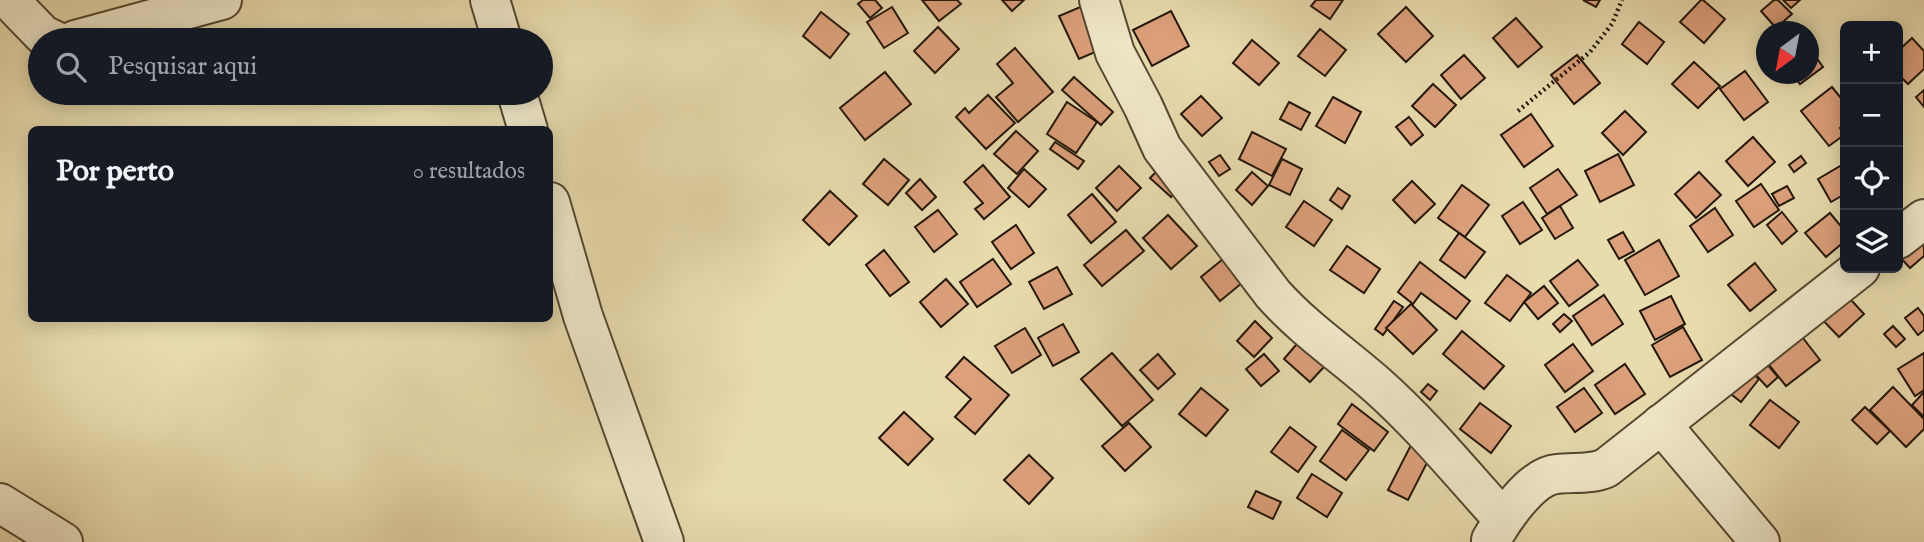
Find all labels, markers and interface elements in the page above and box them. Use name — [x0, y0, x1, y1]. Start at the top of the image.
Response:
north arrow — [1756, 21, 1819, 84]
map controls — [1840, 21, 1903, 273]
button: + — [1840, 21, 1903, 84]
search box — [28, 28, 553, 105]
icon: search — [52, 48, 90, 86]
text: Pesquisar aqui — [108, 50, 257, 83]
button: − — [1840, 84, 1903, 147]
button: locate — [1840, 147, 1903, 210]
text: Por perto — [56, 153, 174, 191]
text: 0 resultados — [413, 157, 525, 186]
button: layers — [1840, 210, 1903, 273]

